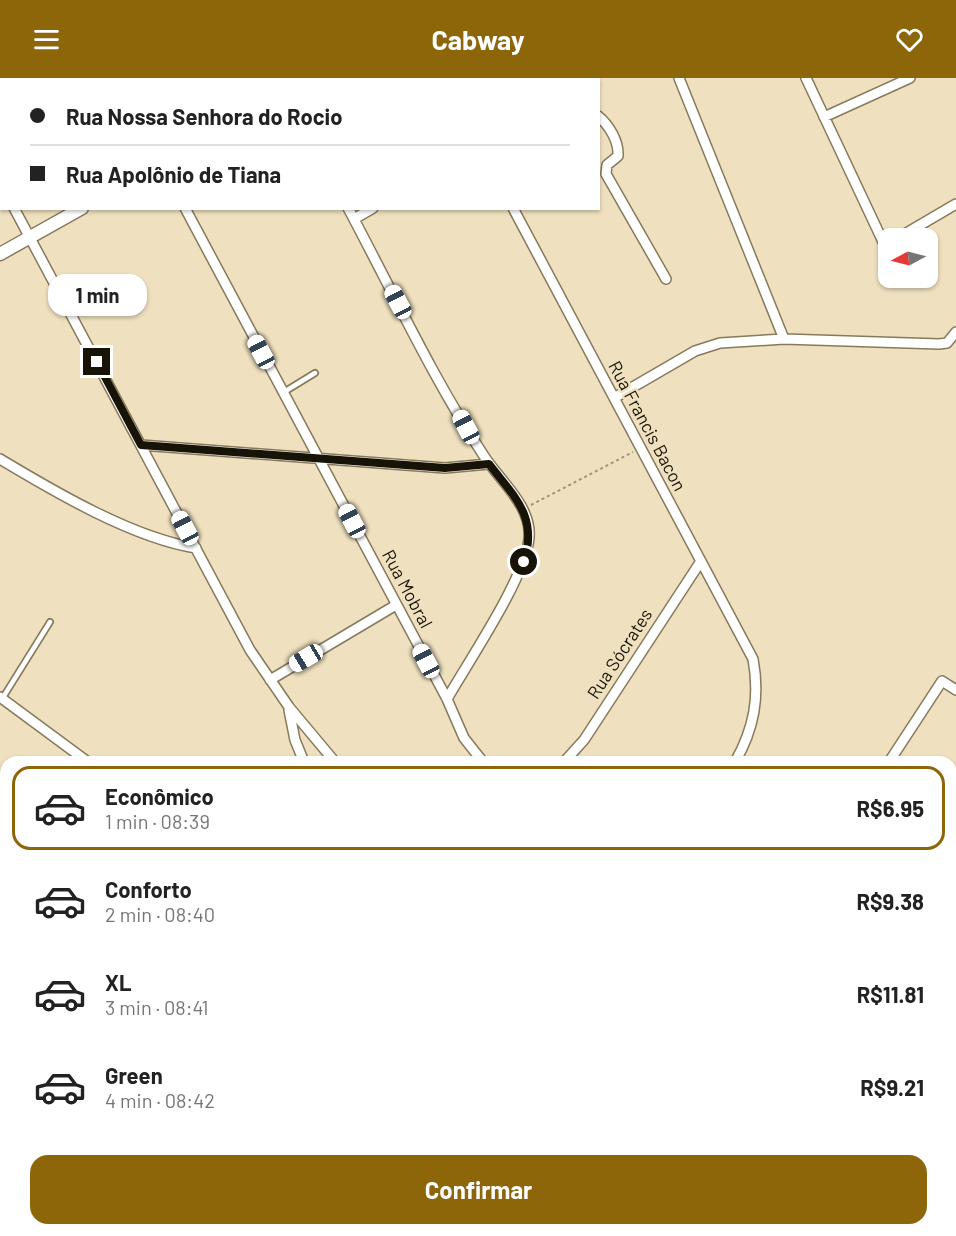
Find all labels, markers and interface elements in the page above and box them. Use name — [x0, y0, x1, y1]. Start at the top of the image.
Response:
icon: menu — [30, 23, 63, 56]
text: Cabway — [431, 23, 525, 55]
icon: heart — [893, 23, 926, 56]
text: Rua Nossa Senhora do Rocio — [66, 103, 342, 129]
text: Rua Apolônio de Tiana — [66, 161, 281, 187]
north arrow — [878, 228, 938, 288]
map controls — [878, 228, 938, 288]
callout: 1 min — [48, 275, 146, 317]
car — [382, 282, 414, 322]
text: 1 min — [76, 283, 119, 307]
car — [245, 332, 277, 372]
route end — [83, 348, 110, 375]
street label: Rua Francis Bacon — [604, 357, 691, 494]
car — [450, 407, 482, 447]
car — [336, 501, 368, 541]
car — [169, 508, 201, 548]
street label: Rua Mobral — [378, 545, 438, 632]
route start — [510, 548, 537, 575]
street label: Rua Sócrates — [582, 604, 656, 703]
car — [286, 641, 326, 675]
car — [410, 641, 442, 681]
icon: car — [33, 781, 87, 835]
text: Econômico — [105, 783, 214, 809]
text: R$6.95 — [857, 795, 924, 821]
text: 1 min · 08:39 — [105, 809, 210, 833]
icon: car — [33, 874, 87, 928]
text: Conforto — [105, 876, 192, 902]
text: R$9.38 — [857, 888, 924, 914]
text: 2 min · 08:40 — [105, 902, 215, 926]
icon: car — [33, 967, 87, 1021]
text: XL — [105, 969, 131, 995]
text: R$11.81 — [857, 981, 924, 1007]
text: 3 min · 08:41 — [105, 995, 209, 1019]
icon: car — [33, 1060, 87, 1114]
text: Green — [105, 1062, 163, 1088]
text: R$9.21 — [860, 1074, 924, 1100]
text: 4 min · 08:42 — [105, 1088, 215, 1112]
button: Confirmar — [30, 1155, 927, 1224]

